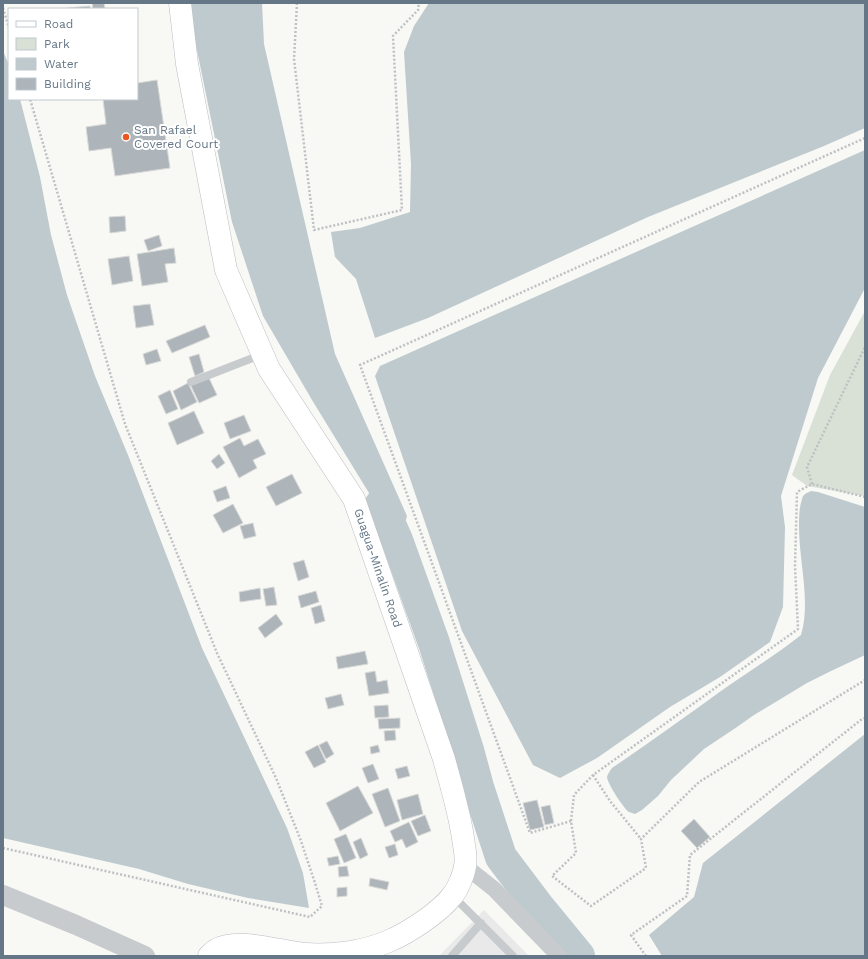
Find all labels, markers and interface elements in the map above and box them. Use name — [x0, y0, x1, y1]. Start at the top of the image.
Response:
legend — [8, 8, 138, 100]
text: Road — [44, 17, 73, 31]
text: Park — [44, 37, 70, 51]
text: Water — [44, 57, 79, 71]
text: Building — [44, 77, 91, 91]
place label: San Rafael Covered Court — [134, 123, 218, 151]
marker: San Rafael Covered Court — [121, 132, 131, 142]
street label: Guagua-Minalin Road — [351, 507, 405, 629]

